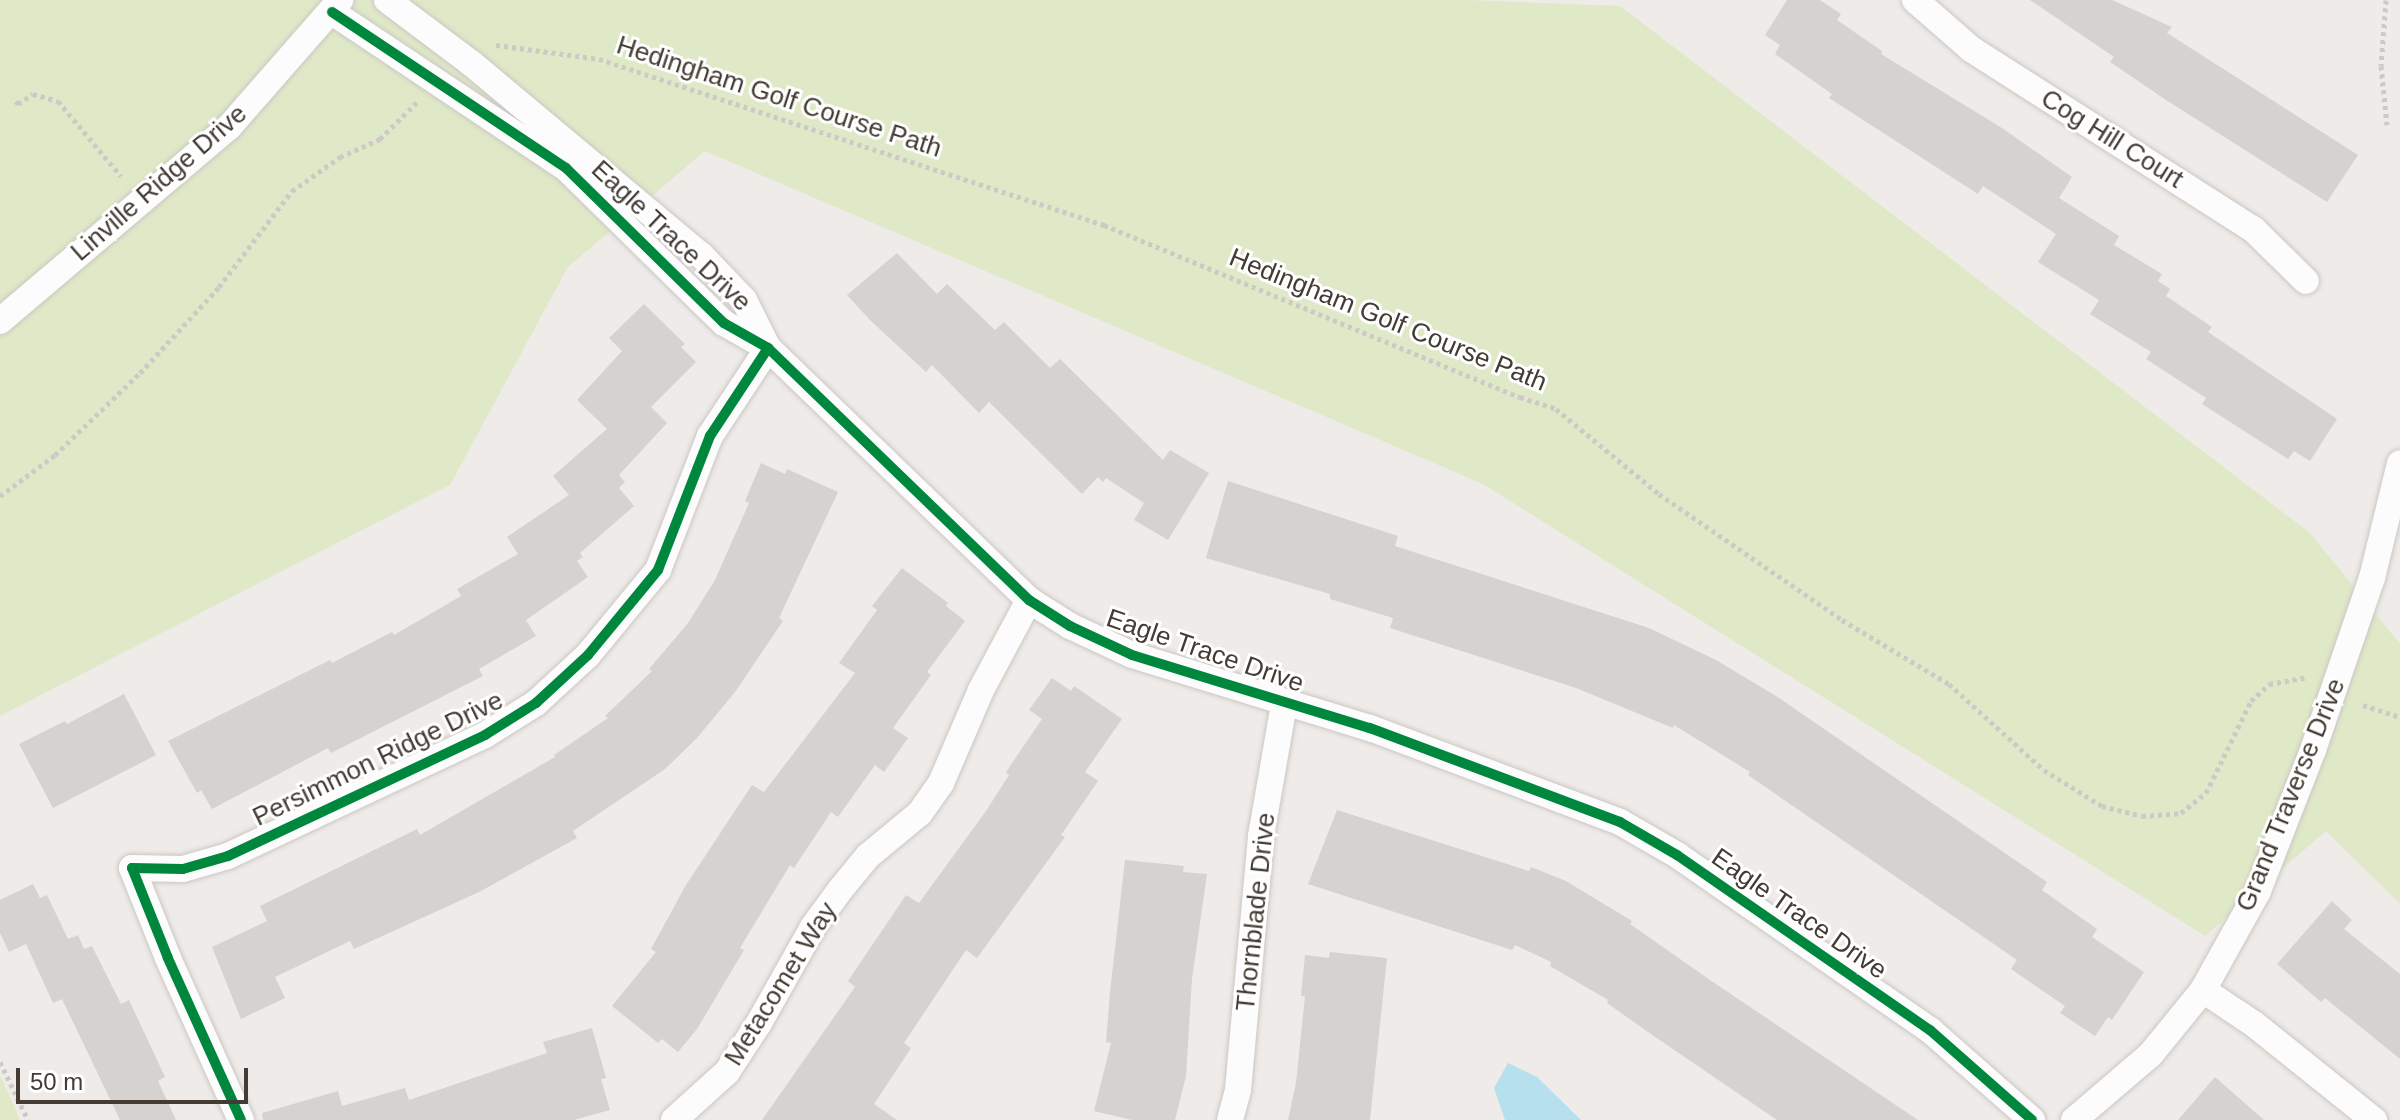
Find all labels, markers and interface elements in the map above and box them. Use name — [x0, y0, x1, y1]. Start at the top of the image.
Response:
street label: Hedingham Golf Course Path — [613, 30, 945, 164]
street label: Cog Hill Court — [2035, 83, 2189, 195]
street label: Linville Ridge Drive — [65, 98, 253, 268]
street label: Eagle Trace Drive — [585, 154, 757, 318]
street label: Hedingham Golf Course Path — [1225, 242, 1551, 398]
street label: Eagle Trace Drive — [1102, 603, 1308, 699]
street label: Grand Traverse Drive — [2230, 674, 2352, 916]
street label: Persimmon Ridge Drive — [248, 685, 508, 833]
street label: Thornblade Drive — [1230, 811, 1282, 1013]
street label: Eagle Trace Drive — [1705, 842, 1893, 986]
street label: Metacomet Way — [718, 896, 844, 1072]
scale bar — [20, 1052, 252, 1102]
text: 50 m — [30, 1068, 83, 1095]

